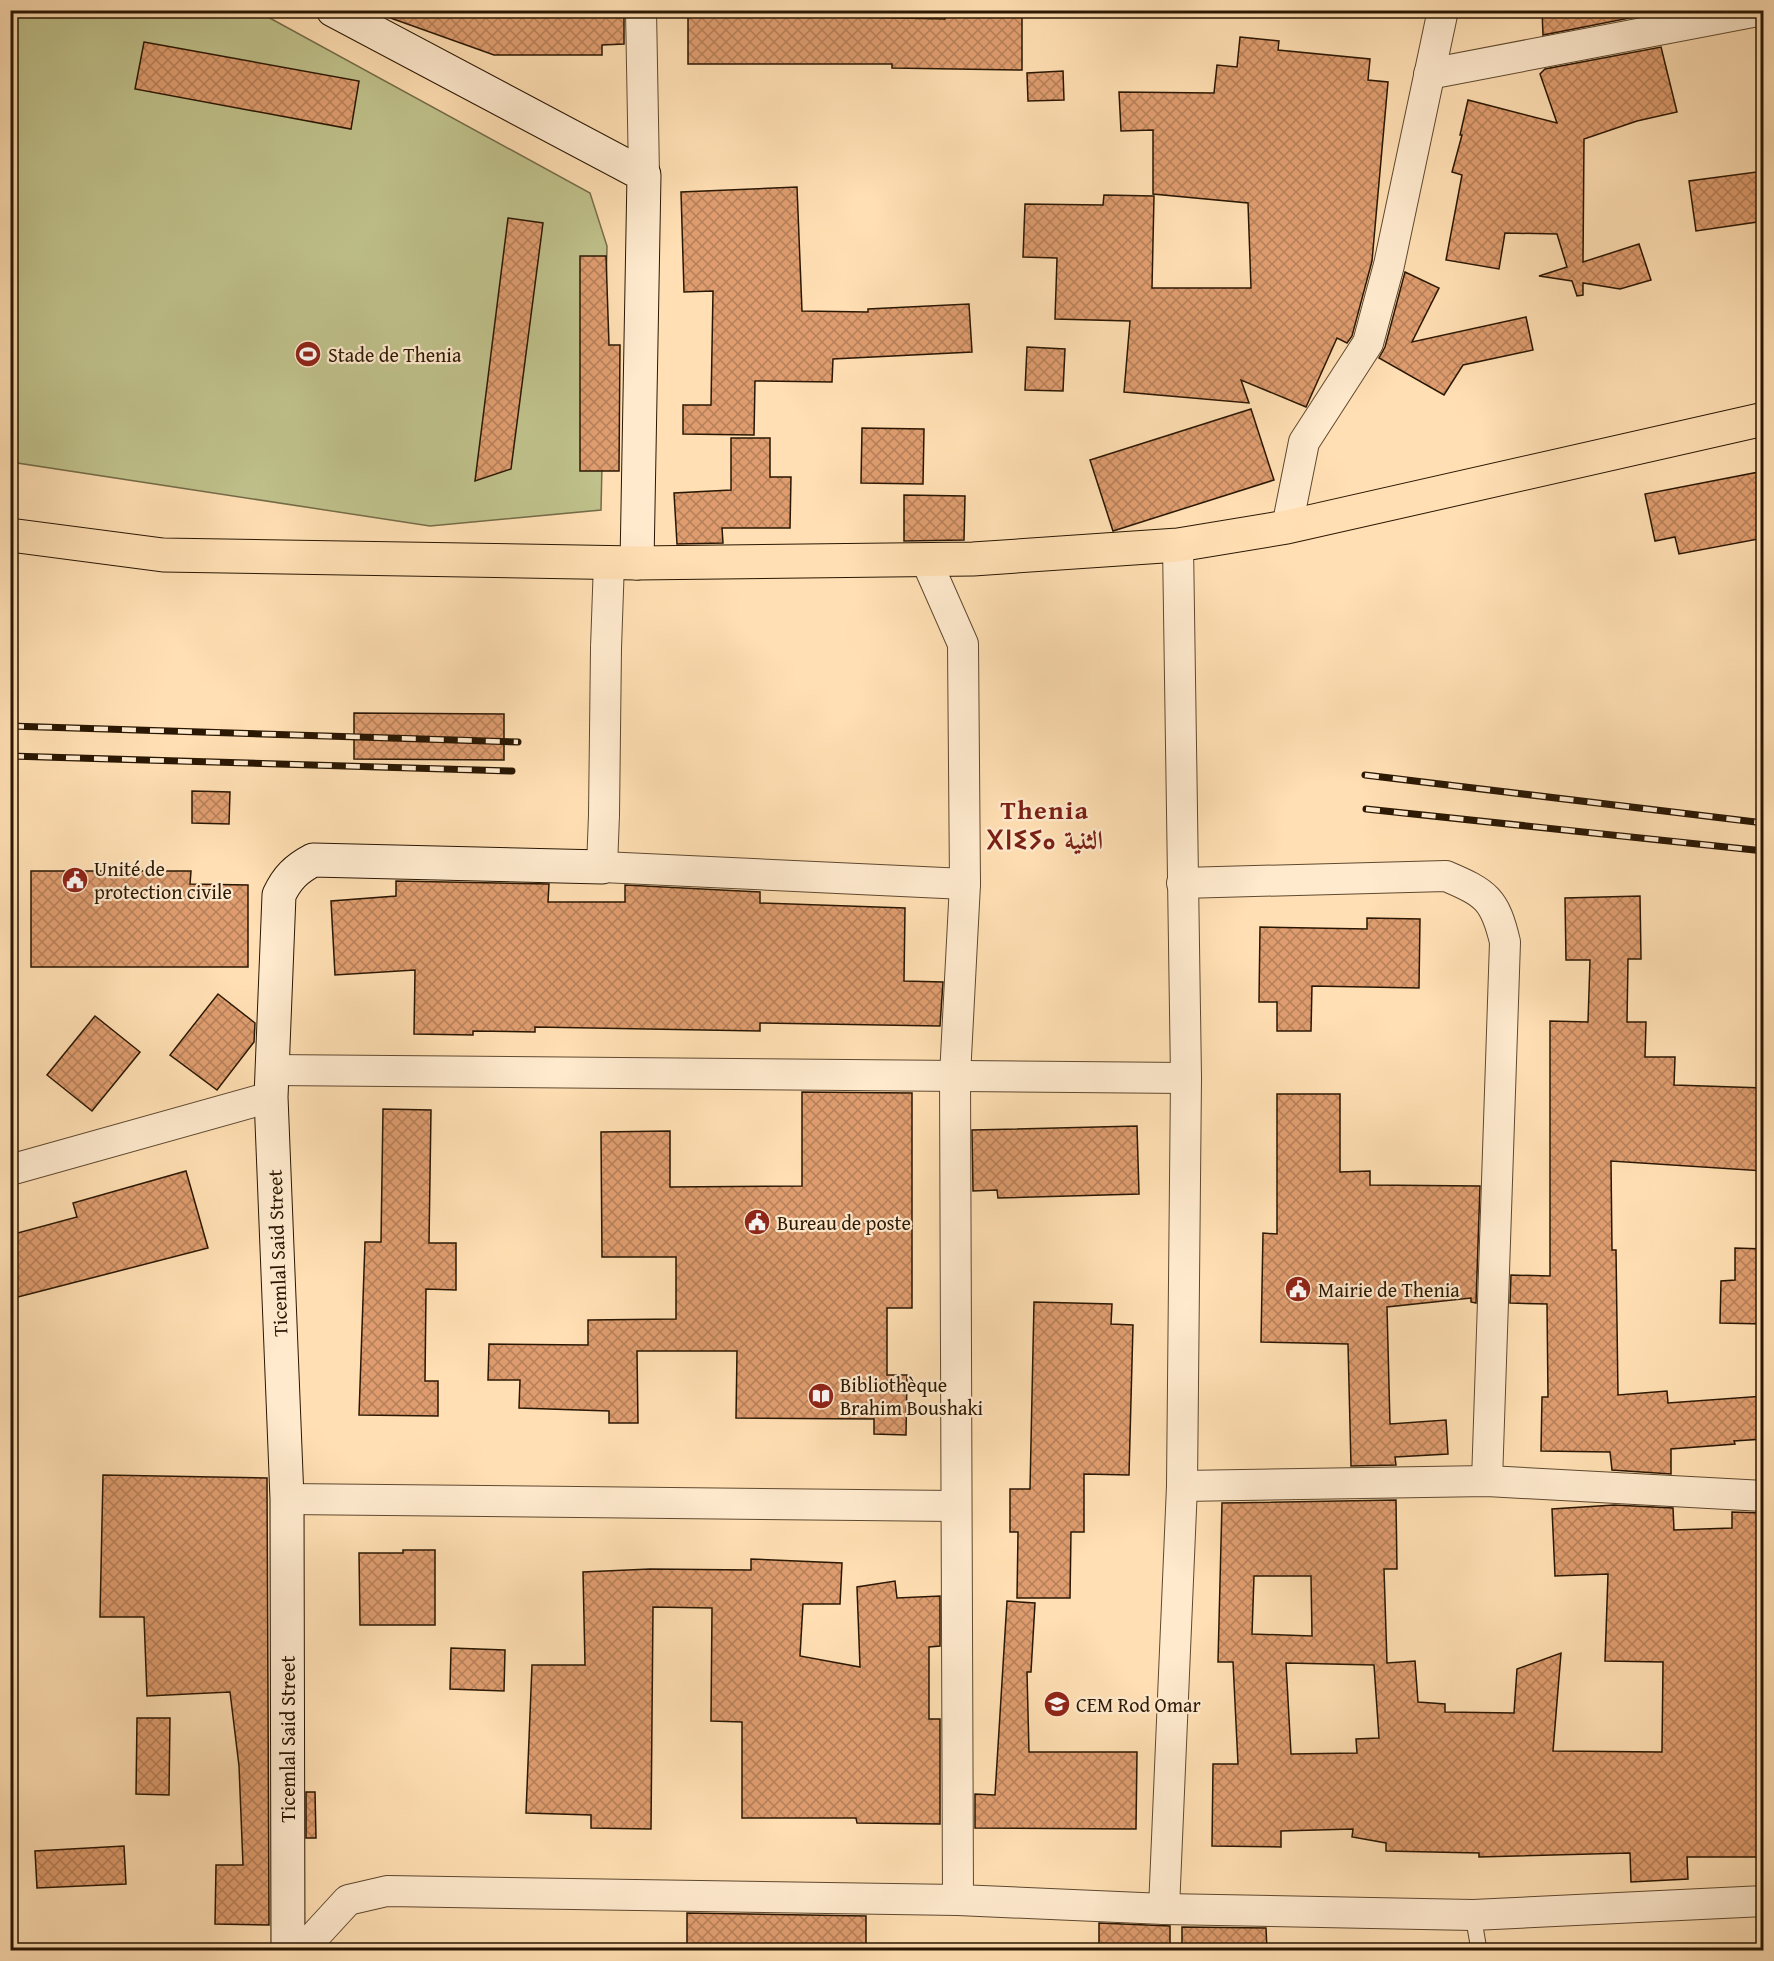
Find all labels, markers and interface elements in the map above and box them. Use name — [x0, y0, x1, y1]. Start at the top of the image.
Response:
sports icon: Stade de Thenia — [293, 339, 323, 369]
place label: Stade de Thenia — [328, 340, 462, 369]
district label: Thenia ⵝⵏⵉⵢⴰ الثنية — [987, 790, 1103, 859]
place label: Unité de protection civile — [94, 854, 232, 906]
public building icon: Unité de protection civile — [60, 865, 90, 895]
street label: Ticemlal Said Street — [260, 1169, 294, 1337]
public building icon: Bureau de poste — [742, 1207, 772, 1237]
place label: Bureau de poste — [777, 1208, 911, 1237]
public building icon: Mairie de Thenia — [1283, 1274, 1313, 1304]
place label: Mairie de Thenia — [1318, 1275, 1460, 1304]
place label: Bibliothèque Brahim Boushaki — [840, 1370, 984, 1422]
library icon: Bibliothèque Brahim Boushaki — [806, 1381, 836, 1411]
street label: Ticemlal Said Street — [273, 1655, 302, 1823]
school or university icon: CEM Rod Omar — [1042, 1689, 1072, 1719]
place label: CEM Rod Omar — [1076, 1690, 1201, 1719]

